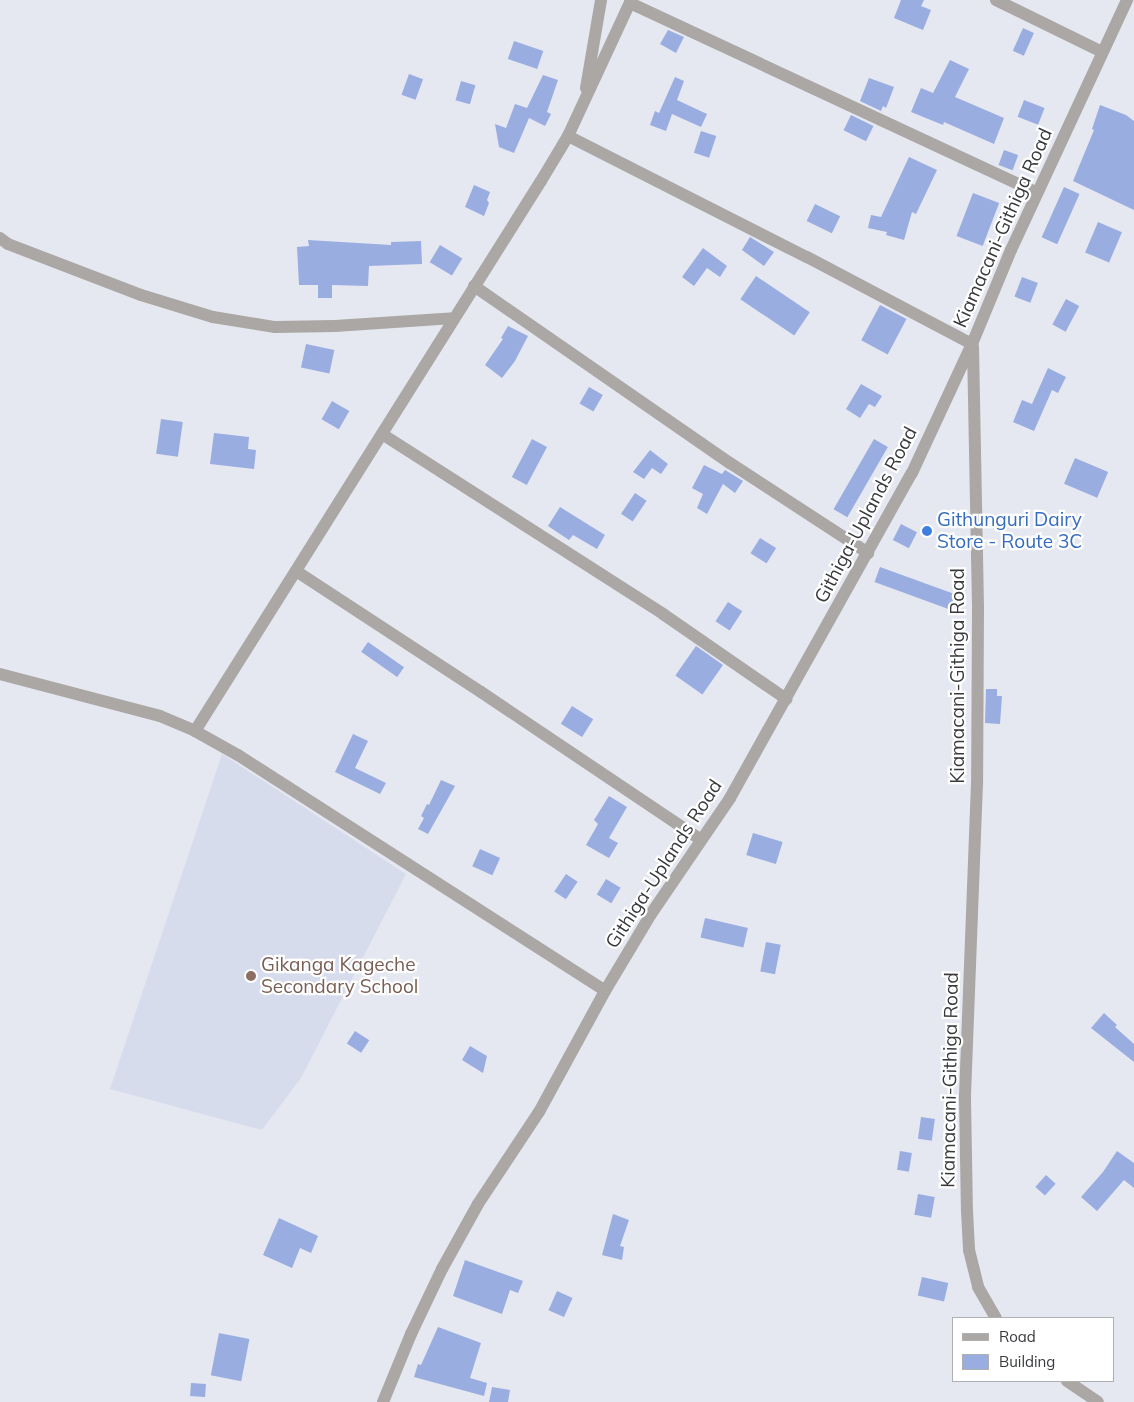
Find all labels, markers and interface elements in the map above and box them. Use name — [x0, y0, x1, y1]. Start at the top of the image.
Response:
street label: Kiamacani-Githiga Road — [949, 125, 1057, 331]
street label: Githiga-Uplands Road — [810, 423, 922, 607]
place label: Githunguri Dairy Store - Route 3C — [937, 509, 1082, 553]
marker: Githunguri Dairy Store - Route 3C — [921, 525, 933, 537]
street label: Kiamacani-Githiga Road — [947, 568, 969, 784]
street label: Githiga-Uplands Road — [601, 775, 727, 953]
place label: Gikanga Kageche Secondary School — [261, 954, 418, 998]
marker: Gikanga Kageche Secondary School — [245, 970, 257, 982]
street label: Kiamacani-Githiga Road — [937, 972, 963, 1188]
legend — [952, 1317, 1114, 1382]
text: Road — [999, 1327, 1036, 1346]
text: Building — [999, 1352, 1055, 1371]

